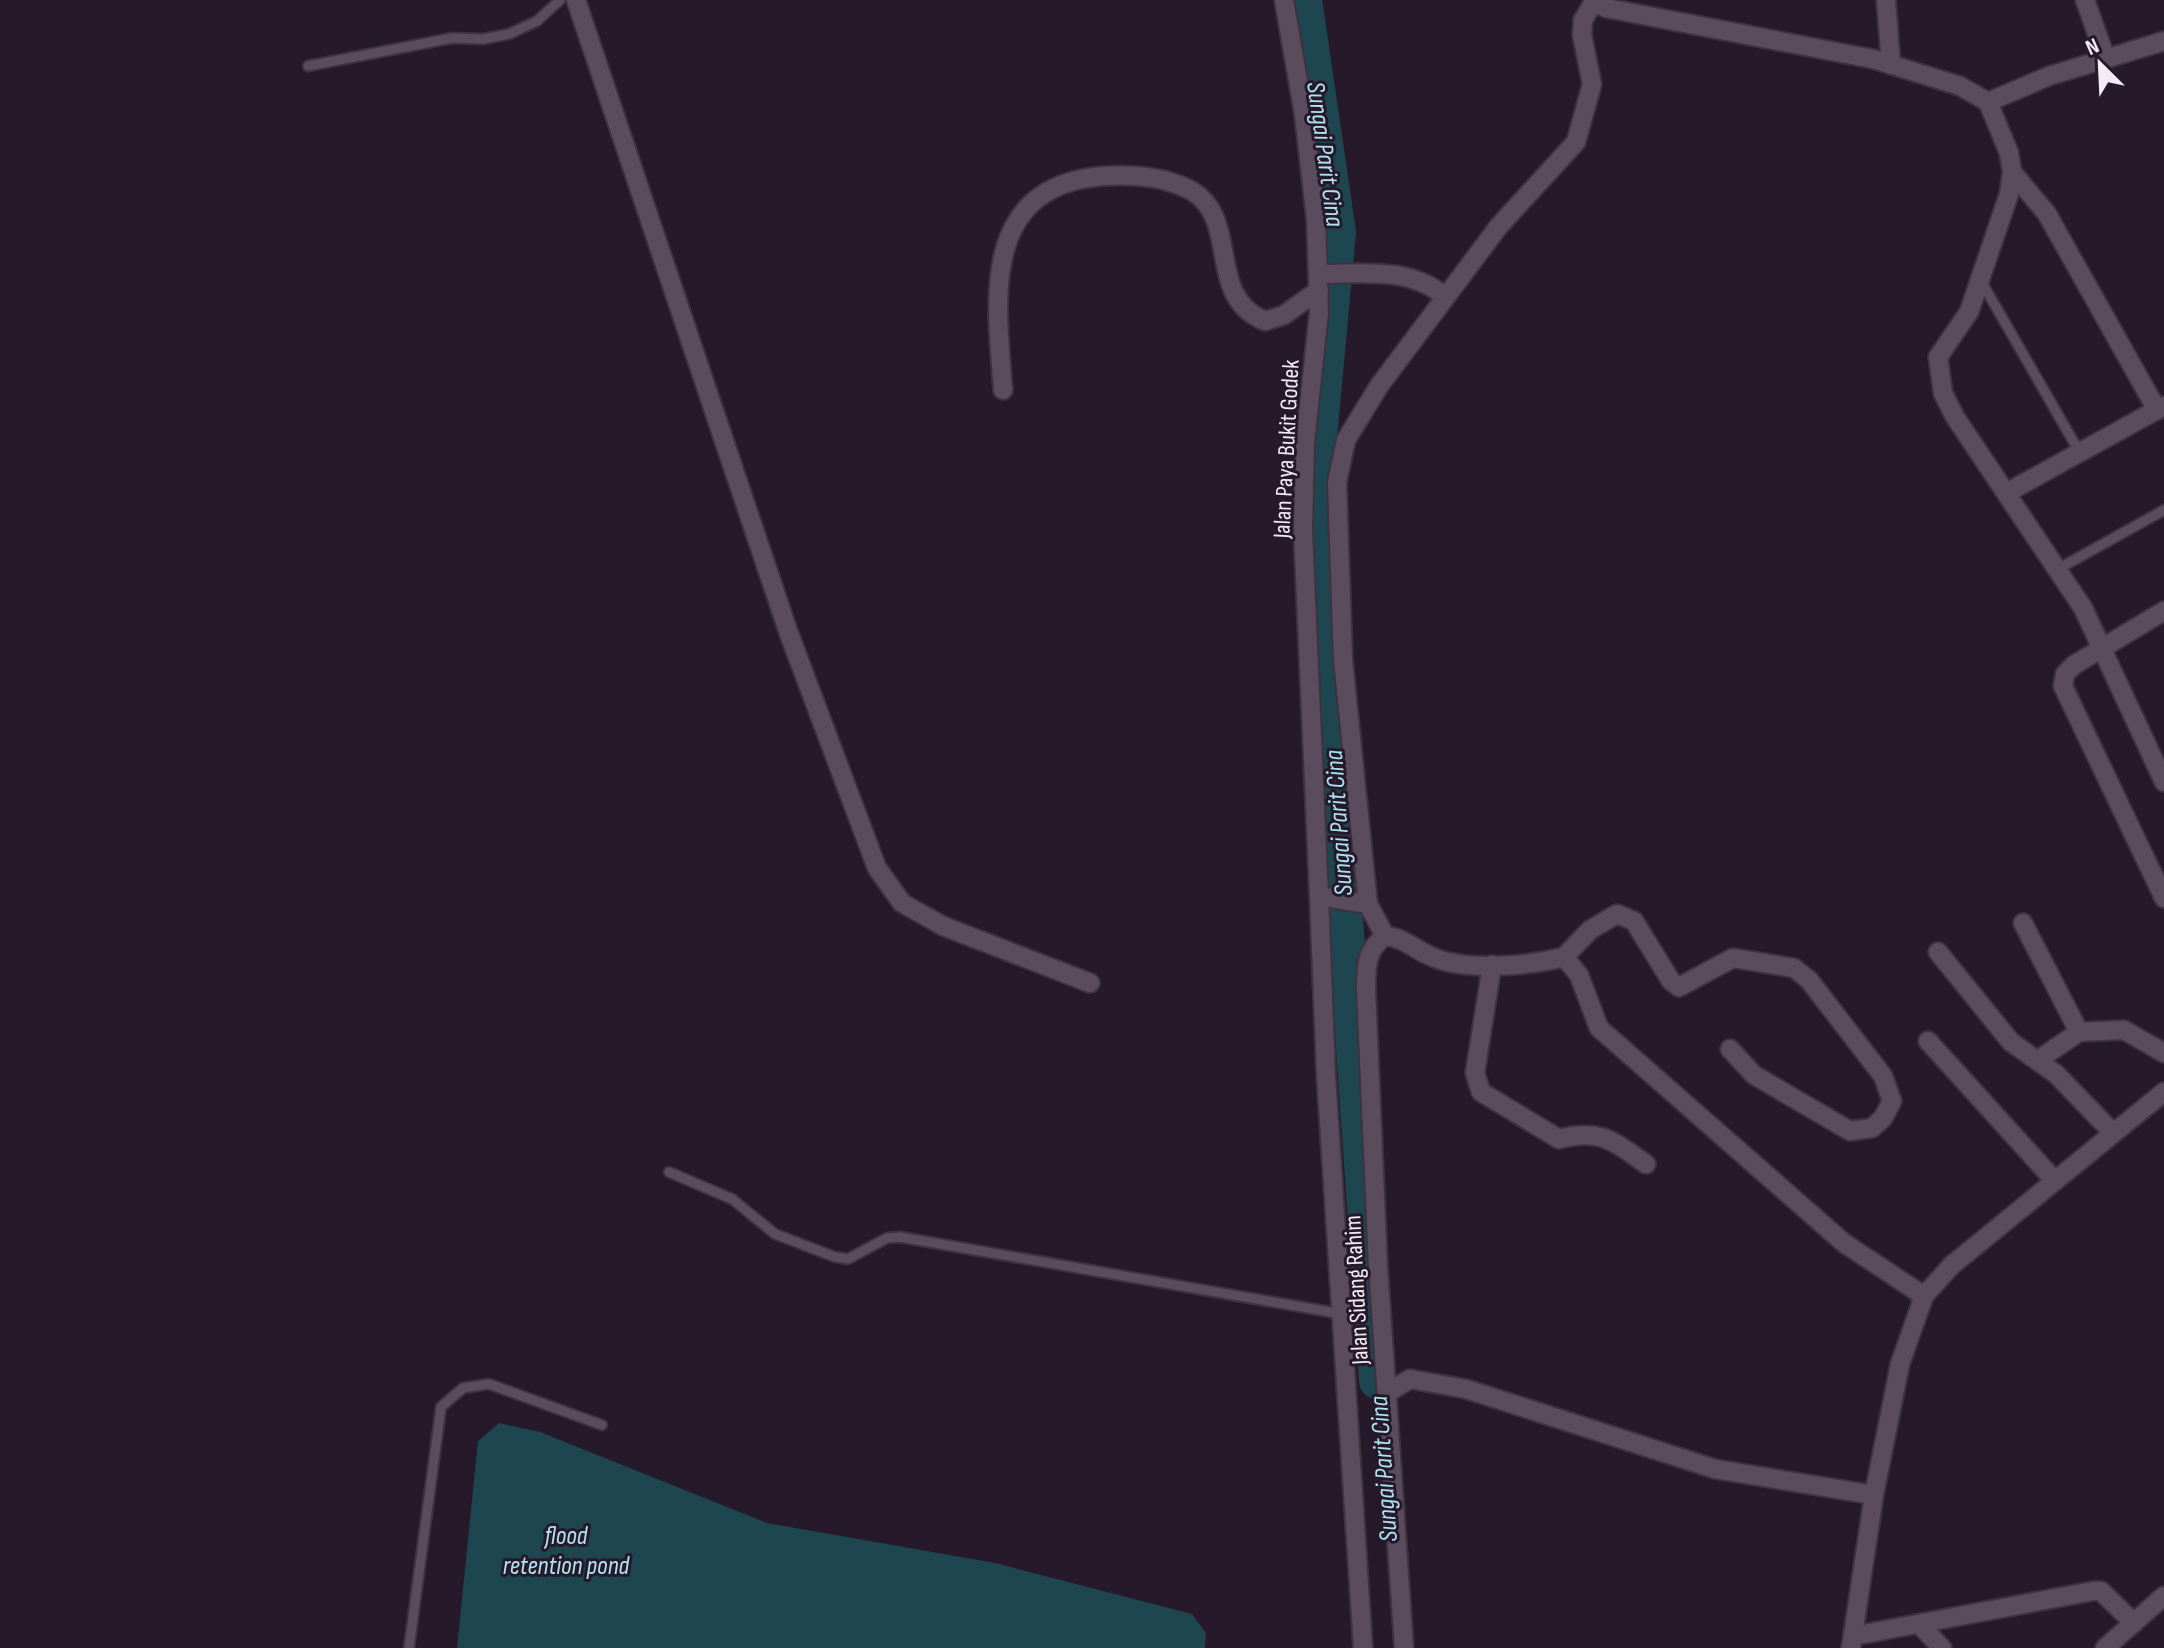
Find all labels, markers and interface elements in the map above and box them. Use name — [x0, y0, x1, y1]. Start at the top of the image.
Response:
north arrow — [2060, 24, 2140, 104]
text: N — [2082, 32, 2103, 62]
water label: Sungai Parit Cina — [1299, 80, 1350, 229]
street label: Jalan Paya Bukit Godek — [1267, 359, 1306, 540]
water label: Sungai Parit Cina — [1319, 748, 1360, 897]
street label: Jalan Sidang Rahim — [1338, 1214, 1375, 1367]
water label: Sungai Parit Cina — [1364, 1394, 1405, 1543]
water label: flood retention pond — [503, 1521, 631, 1582]

